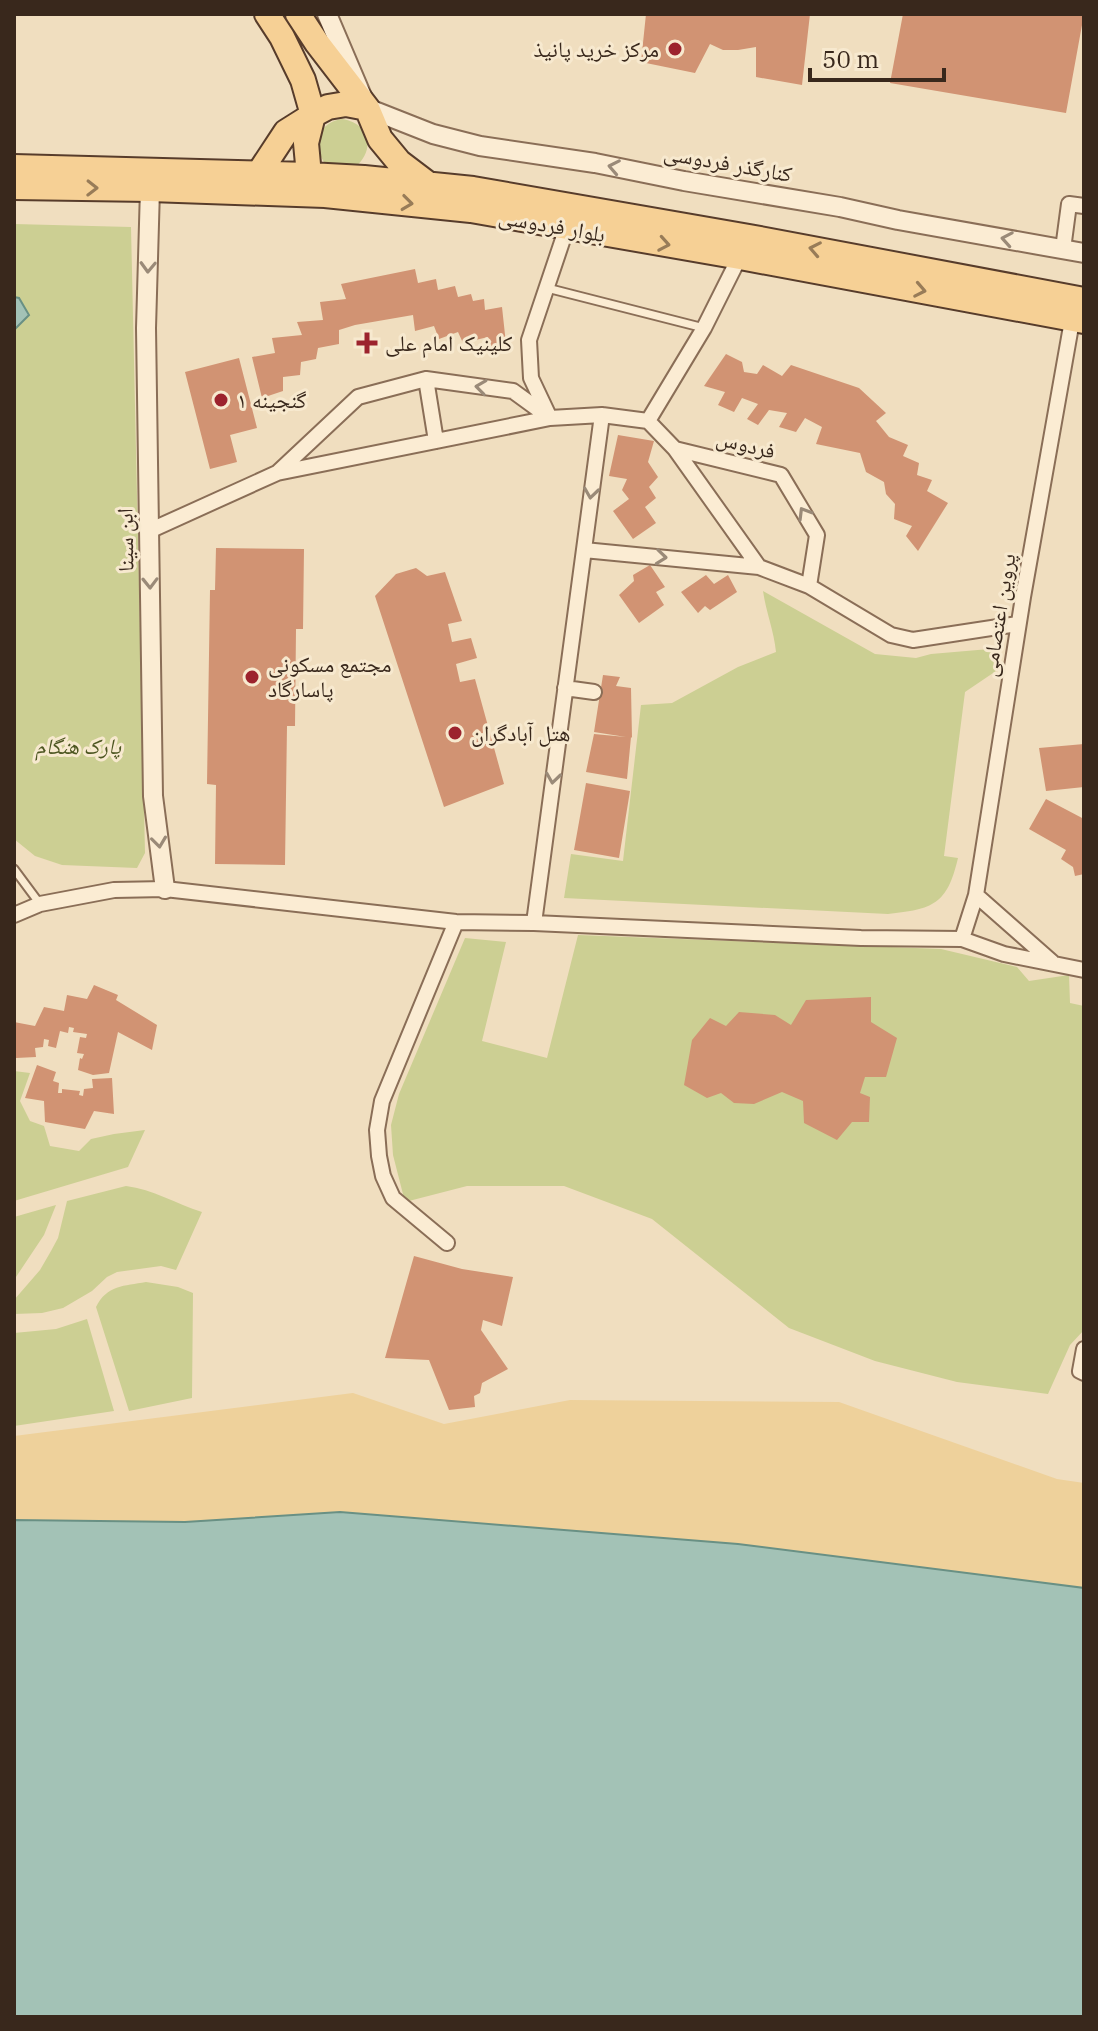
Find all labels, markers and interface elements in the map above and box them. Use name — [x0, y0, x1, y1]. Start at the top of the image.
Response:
scale bar — [810, 32, 944, 82]
place label: مرکز خرید پانیذ — [533, 34, 659, 63]
marker: مرکز خرید پانیذ — [666, 40, 684, 58]
text: 50 m — [822, 43, 879, 75]
street label: کنارگذر فردوسی — [662, 137, 795, 188]
one-way arrow — [608, 159, 621, 176]
one-way arrow — [86, 180, 99, 197]
one-way arrow — [401, 195, 414, 212]
street label: بلوار فردوسی — [497, 201, 608, 248]
one-way arrow — [1001, 232, 1014, 249]
one-way arrow — [657, 235, 671, 252]
one-way arrow — [808, 242, 822, 259]
one-way arrow — [139, 261, 156, 274]
one-way arrow — [913, 281, 927, 298]
place label: کلینیک امام علی — [385, 328, 512, 358]
marker: کلینیک امام علی — [356, 332, 378, 354]
one-way arrow — [474, 379, 488, 396]
place label: گنجینه ۱ — [237, 385, 307, 414]
marker: گنجینه ۱ — [212, 391, 230, 409]
street label: فردوس — [714, 422, 779, 465]
one-way arrow — [583, 487, 600, 500]
one-way arrow — [798, 507, 814, 522]
street label: ابن سینا — [109, 508, 140, 572]
one-way arrow — [655, 549, 668, 566]
street label: پروین اعتصامی — [973, 551, 1022, 679]
one-way arrow — [141, 577, 158, 590]
place label: مجتمع مسکونی پاسارگاد — [268, 649, 391, 703]
marker: مجتمع مسکونی پاسارگاد — [243, 668, 261, 686]
place label: هتل آبادگران — [471, 718, 570, 747]
marker: هتل آبادگران — [446, 724, 464, 742]
park label: پارک هنگام — [35, 731, 122, 761]
one-way arrow — [545, 771, 562, 785]
one-way arrow — [150, 835, 167, 849]

